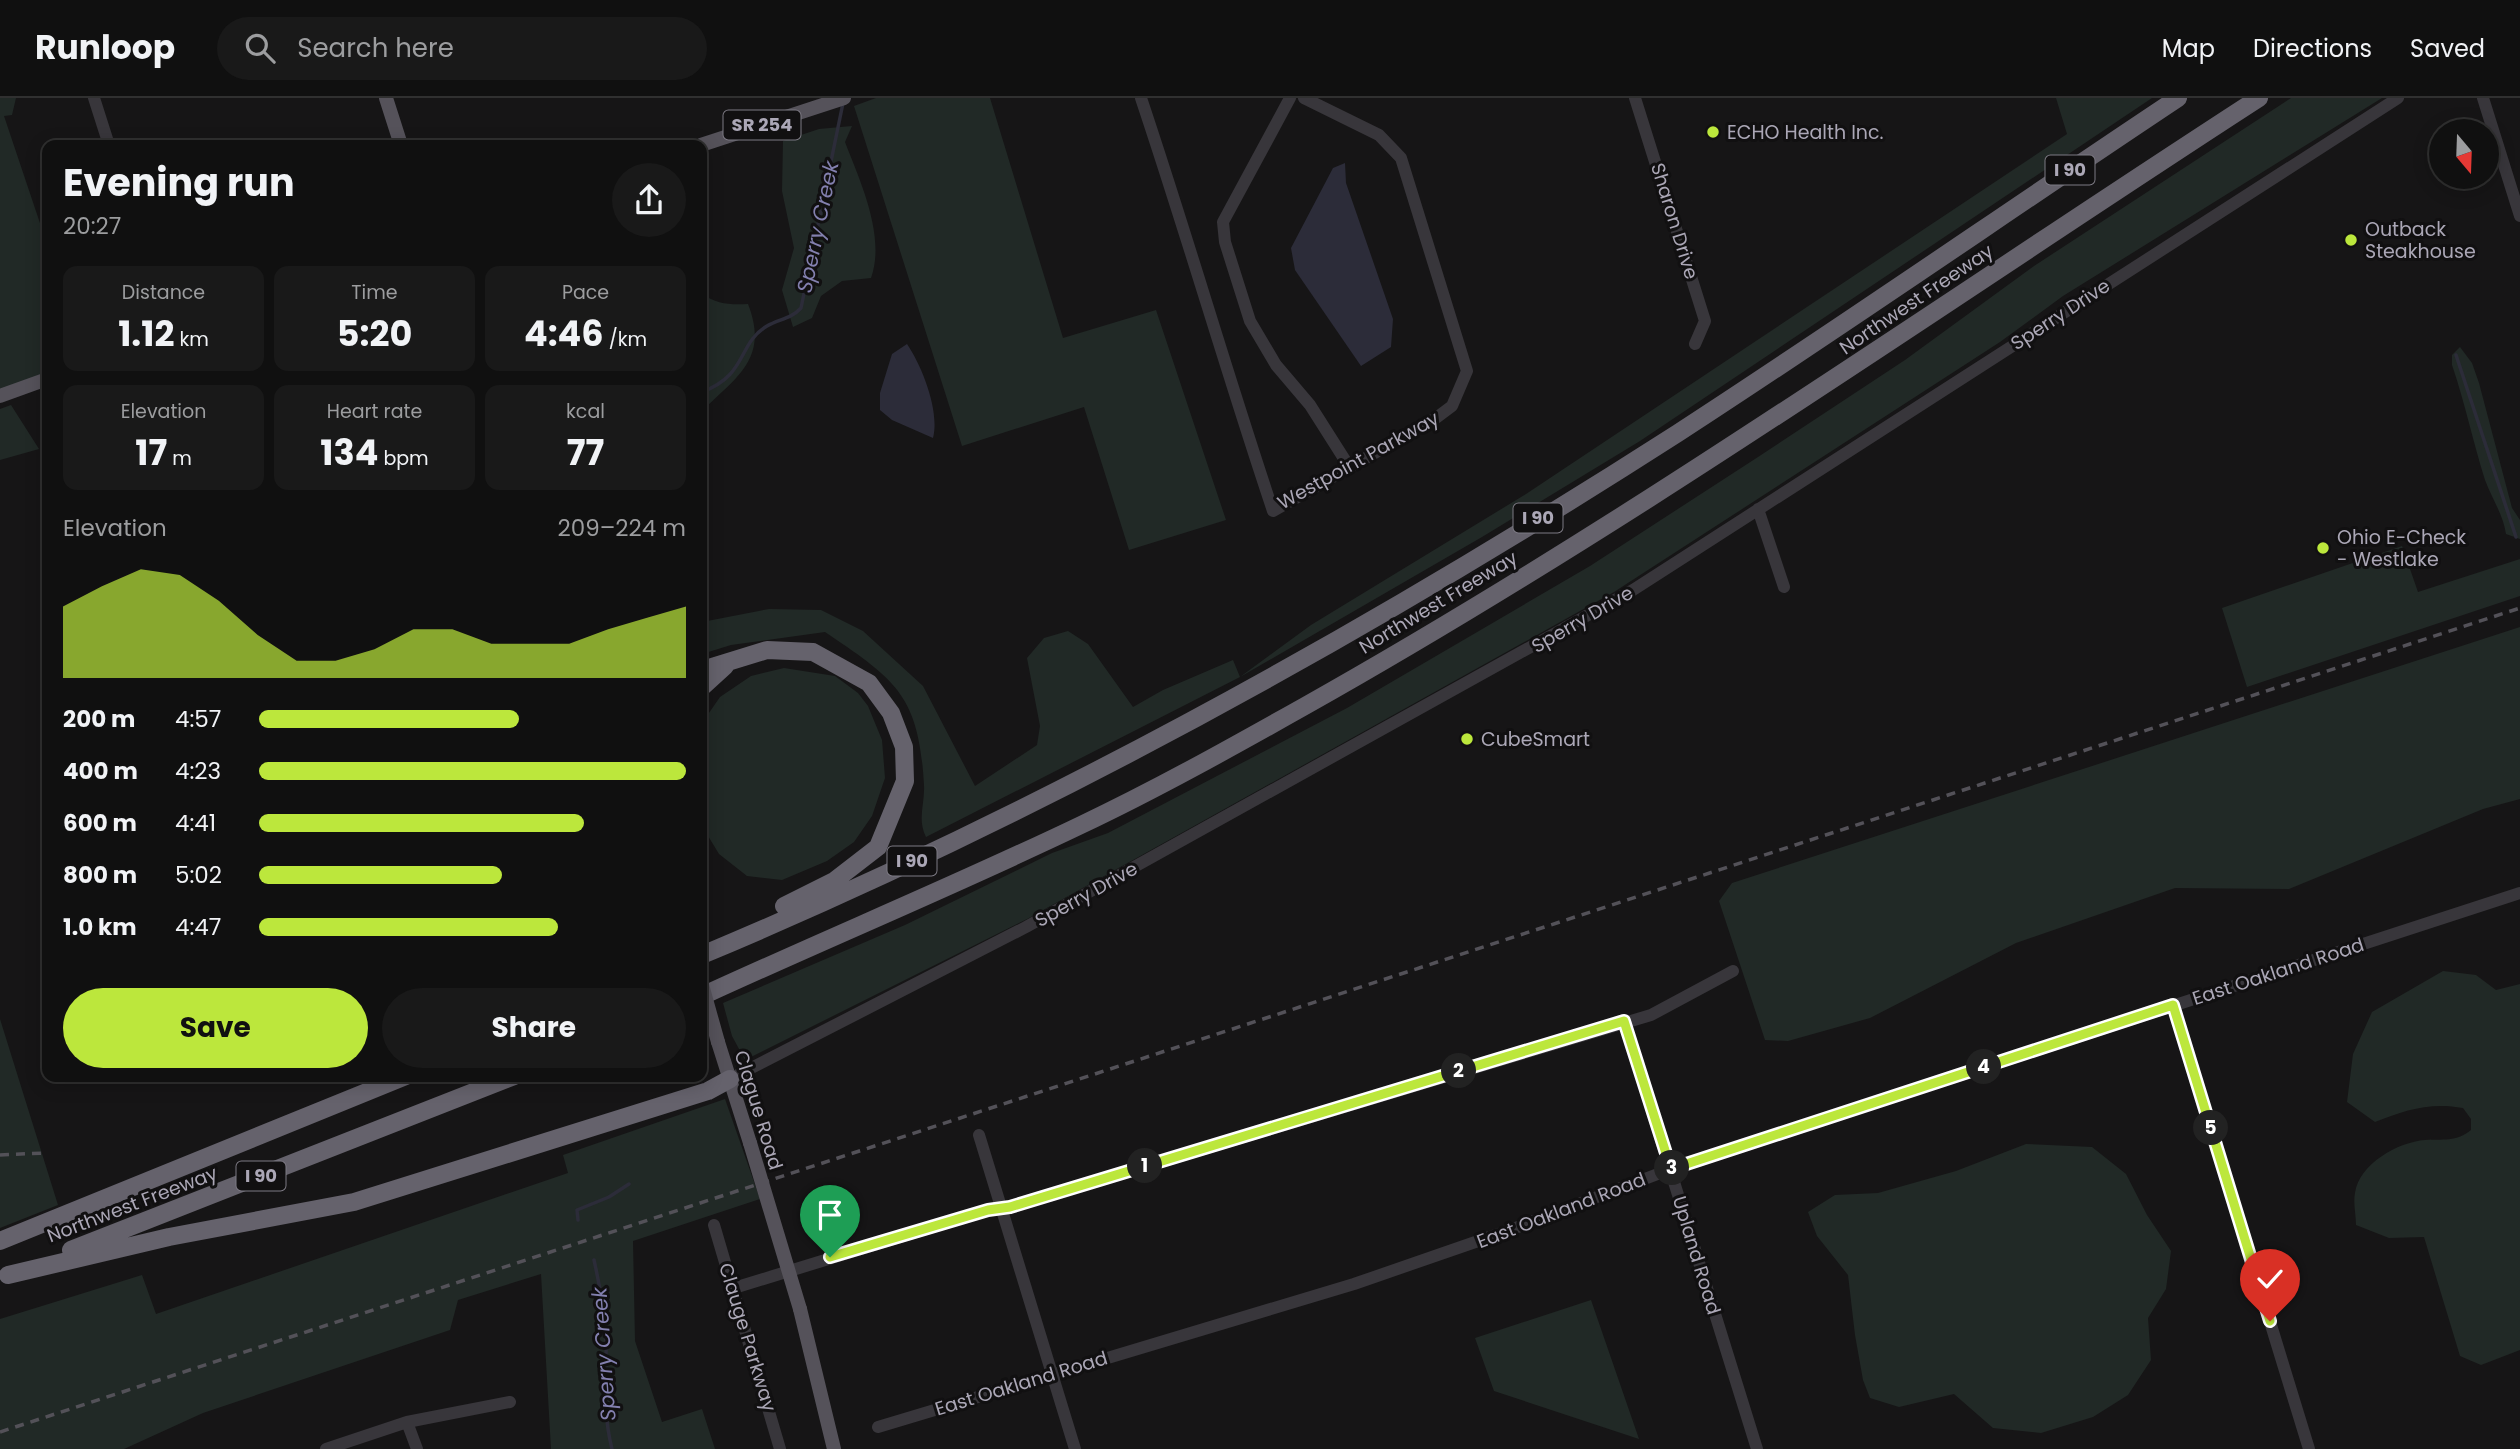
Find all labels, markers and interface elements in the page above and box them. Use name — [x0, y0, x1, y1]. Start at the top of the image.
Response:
search box — [217, 17, 707, 80]
text: Runloop — [35, 24, 175, 71]
icon: search — [241, 29, 279, 67]
text: Search here — [297, 30, 454, 66]
text: Map — [2162, 32, 2215, 65]
text: Directions — [2253, 32, 2372, 65]
text: Saved — [2410, 32, 2485, 65]
road number: SR 254 — [724, 110, 800, 140]
place label: ECHO Health Inc. — [1727, 119, 1884, 146]
north arrow — [2429, 119, 2499, 189]
map controls — [2429, 119, 2499, 189]
marker: ECHO Health Inc. — [1705, 124, 1721, 140]
text: Evening run — [63, 156, 295, 209]
road number: I 90 — [2046, 156, 2094, 184]
water label: Sperry Creek — [789, 157, 846, 295]
street label: Sharon Drive — [1644, 160, 1705, 283]
button: share — [612, 163, 686, 237]
text: 20:27 — [63, 210, 121, 242]
place label: Outback Steakhouse — [2365, 216, 2476, 265]
marker: Outback Steakhouse — [2343, 232, 2359, 248]
street label: Northwest Freeway — [1834, 238, 1999, 361]
street label: Sperry Drive — [2005, 272, 2115, 357]
text: Distance — [122, 279, 205, 306]
text: Time — [351, 279, 398, 306]
text: Pace — [562, 279, 609, 306]
text: 1.12 — [118, 309, 174, 358]
text: 5:20 — [337, 309, 412, 358]
text: 4:46 — [524, 309, 604, 358]
text: km — [174, 326, 209, 353]
text: /km — [604, 326, 647, 353]
text: Elevation — [121, 398, 206, 425]
text: Heart rate — [327, 398, 422, 425]
text: kcal — [566, 398, 605, 425]
street label: Westpoint Parkway — [1273, 405, 1444, 516]
text: 17 — [135, 428, 167, 477]
text: 134 — [320, 428, 378, 477]
text: 77 — [567, 428, 604, 477]
text: m — [167, 445, 192, 472]
text: bpm — [378, 445, 429, 472]
road number: I 90 — [1514, 504, 1562, 532]
text: Elevation — [63, 512, 167, 544]
text: 209–224 m — [558, 512, 686, 544]
place label: Ohio E-Check - Westlake — [2337, 524, 2466, 573]
marker: Ohio E-Check - Westlake — [2315, 540, 2331, 556]
street label: Northwest Freeway — [1354, 544, 1523, 660]
street label: Sperry Drive — [1526, 579, 1638, 659]
text: 200 m — [63, 703, 135, 735]
text: 4:57 — [175, 703, 221, 735]
place label: CubeSmart — [1481, 726, 1590, 753]
marker: CubeSmart — [1459, 731, 1475, 747]
text: 400 m — [63, 755, 138, 787]
text: 4:23 — [175, 755, 221, 787]
text: 600 m — [63, 807, 137, 839]
text: 4:41 — [175, 807, 216, 839]
road number: I 90 — [888, 846, 936, 876]
street label: Sperry Drive — [1030, 855, 1142, 934]
text: 800 m — [63, 859, 137, 891]
text: 5:02 — [175, 859, 222, 891]
text: 1.0 km — [63, 911, 137, 943]
text: 4:47 — [175, 911, 221, 943]
street label: East Oakland Road — [2189, 931, 2367, 1012]
button: Save — [63, 988, 368, 1068]
button: Share — [382, 988, 686, 1068]
street label: Clague Road — [728, 1047, 789, 1173]
pin: 4 — [1966, 1049, 2002, 1084]
text: 4 — [1977, 1053, 1990, 1080]
pin: 2 — [1442, 1054, 1476, 1088]
text: 2 — [1453, 1057, 1464, 1084]
pin: 5 — [2194, 1110, 2228, 1146]
text: 5 — [2204, 1114, 2217, 1141]
pin: 1 — [1128, 1148, 1162, 1184]
pin: 3 — [1654, 1150, 1690, 1186]
text: 1 — [1141, 1152, 1148, 1179]
text: 3 — [1666, 1154, 1677, 1181]
street label: Northwest Freeway — [43, 1159, 221, 1249]
road number: I 90 — [236, 1162, 286, 1190]
street label: East Oakland Road — [1473, 1166, 1650, 1255]
pin — [800, 1185, 860, 1257]
street label: Upland Road — [1666, 1193, 1727, 1318]
icon: arrive — [811, 1196, 849, 1234]
pin — [2240, 1249, 2300, 1321]
street label: Clauge Parkway — [712, 1260, 783, 1415]
icon: check — [2251, 1260, 2289, 1298]
water label: Sperry Creek — [584, 1285, 623, 1422]
street label: East Oakland Road — [932, 1344, 1111, 1423]

